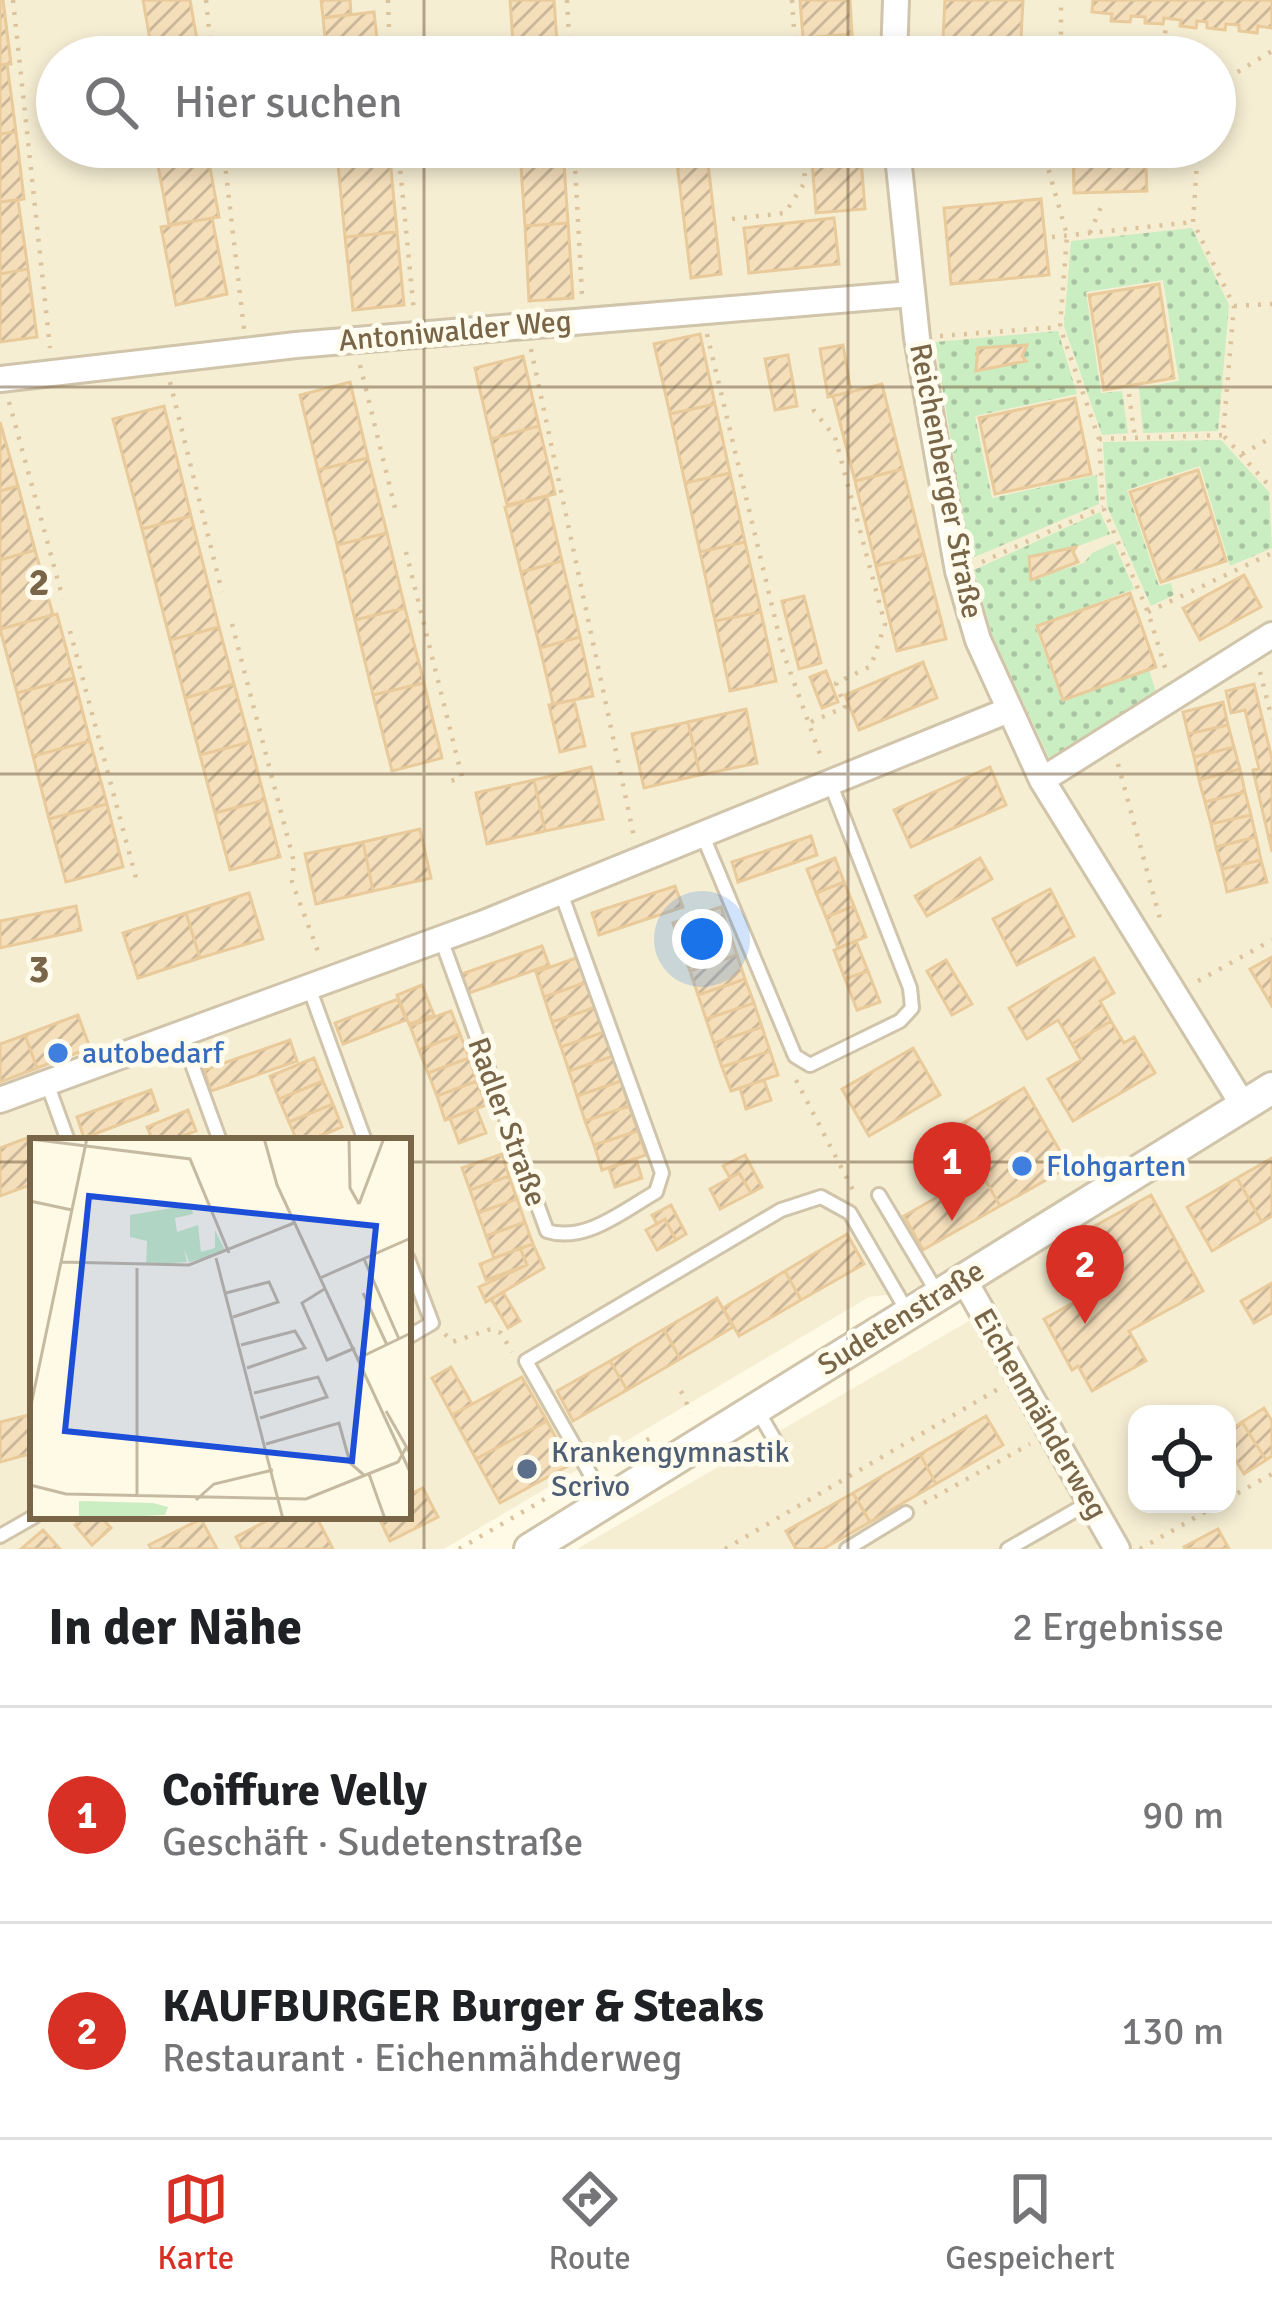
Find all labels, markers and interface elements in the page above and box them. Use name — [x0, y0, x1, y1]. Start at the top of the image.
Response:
search box — [36, 36, 1236, 168]
icon: search — [78, 69, 144, 135]
text: Hier suchen — [174, 75, 403, 130]
street label: Antoniwalder Weg — [337, 302, 573, 360]
street label: Reichenberger Straße — [901, 340, 991, 622]
text: 2 — [28, 558, 50, 606]
your location — [672, 909, 732, 969]
text: 3 — [28, 945, 50, 993]
street label: Radler Straße — [459, 1033, 555, 1211]
place label: autobedarf — [82, 1035, 225, 1072]
marker: autobedarf — [45, 1040, 71, 1066]
pin: 1 — [913, 1122, 991, 1221]
inset map — [30, 1138, 411, 1519]
place label: Flohgarten — [1046, 1148, 1186, 1185]
marker: Flohgarten — [1009, 1153, 1035, 1179]
pin: 2 — [1046, 1225, 1124, 1324]
street label: Sudetenstraße — [811, 1252, 991, 1384]
street label: Eichenmähderweg — [965, 1302, 1115, 1526]
map controls — [1128, 1405, 1236, 1513]
button: locate — [1128, 1405, 1236, 1513]
place label: Krankengymnastik Scrivo — [551, 1434, 790, 1505]
marker: Krankengymnastik Scrivo — [514, 1456, 540, 1482]
text: In der Nähe — [48, 1596, 302, 1659]
text: 2 Ergebnisse — [1012, 1603, 1224, 1651]
text: Coiffure Velly — [162, 1763, 427, 1818]
text: 1 — [76, 1791, 98, 1839]
text: 90 m — [1142, 1791, 1224, 1839]
text: Geschäft · Sudetenstraße — [162, 1818, 583, 1866]
text: KAUFBURGER Burger & Steaks — [162, 1979, 764, 2034]
text: 2 — [76, 2007, 98, 2055]
text: 130 m — [1121, 2007, 1224, 2055]
text: Restaurant · Eichenmähderweg — [162, 2034, 682, 2082]
tab: Karte — [157, 2166, 234, 2279]
tab: Route — [549, 2166, 631, 2279]
tab: Gespeichert — [945, 2166, 1115, 2279]

